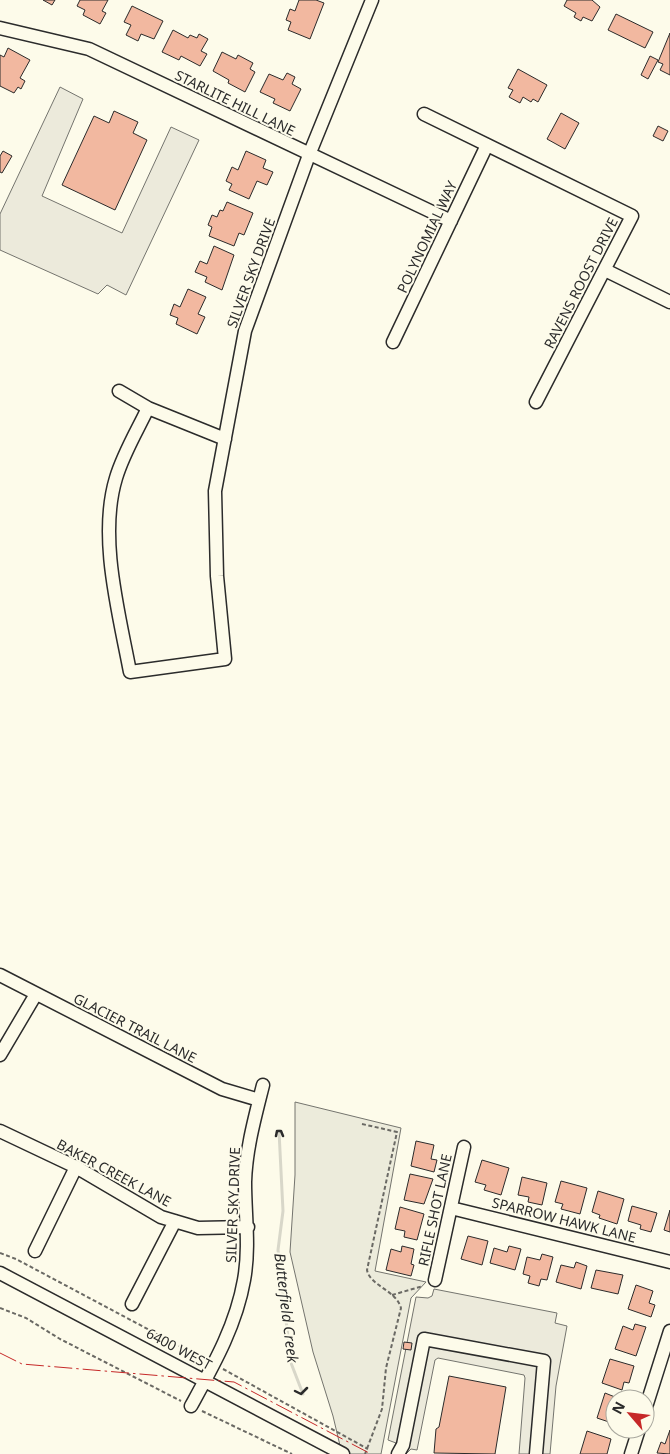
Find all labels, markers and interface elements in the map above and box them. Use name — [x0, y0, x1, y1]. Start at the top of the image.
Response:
street label: STARLITE HILL LANE — [172, 65, 299, 140]
street label: POLYNOMIAL WAY — [392, 178, 461, 296]
street label: RAVENS ROOST DRIVE — [539, 214, 622, 352]
street label: SILVER SKY DRIVE — [222, 215, 279, 330]
street label: GLACIER TRAIL LANE — [70, 988, 200, 1067]
street label: BAKER CREEK LANE — [54, 1134, 175, 1211]
street label: SILVER SKY DRIVE — [221, 1147, 244, 1263]
street label: RIFLE SHOT LANE — [413, 1152, 456, 1268]
street label: SPARROW HAWK LANE — [490, 1192, 638, 1247]
water label: Butterfield Creek — [270, 1252, 304, 1365]
street label: 6400 WEST — [143, 1323, 216, 1374]
north arrow — [605, 1389, 655, 1439]
text: N — [607, 1398, 629, 1417]

